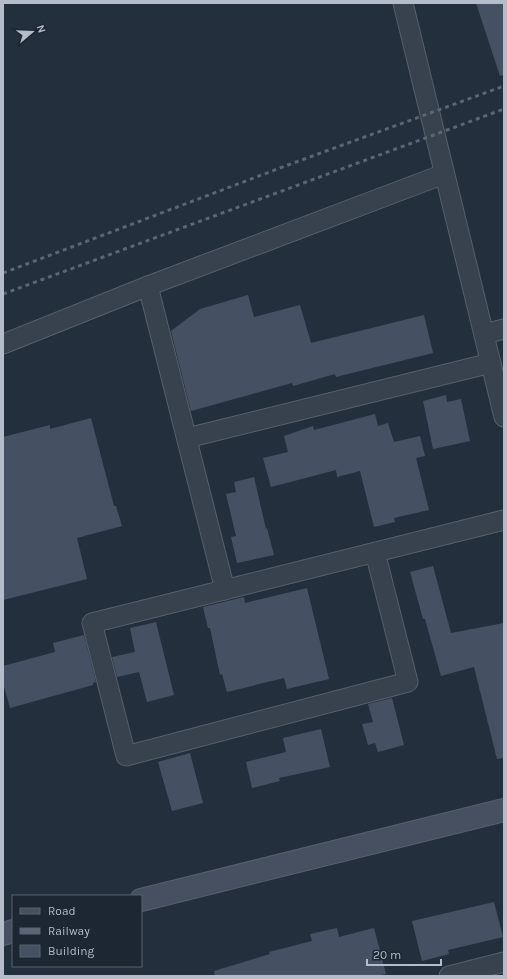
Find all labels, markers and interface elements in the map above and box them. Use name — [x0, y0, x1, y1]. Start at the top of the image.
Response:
north arrow — [12, 12, 52, 52]
text: N — [34, 23, 48, 35]
legend — [12, 895, 142, 967]
text: Road — [48, 904, 76, 918]
text: Railway — [48, 924, 90, 938]
scale bar — [367, 941, 441, 967]
text: Building — [48, 944, 95, 958]
text: 20 m — [373, 948, 401, 962]

